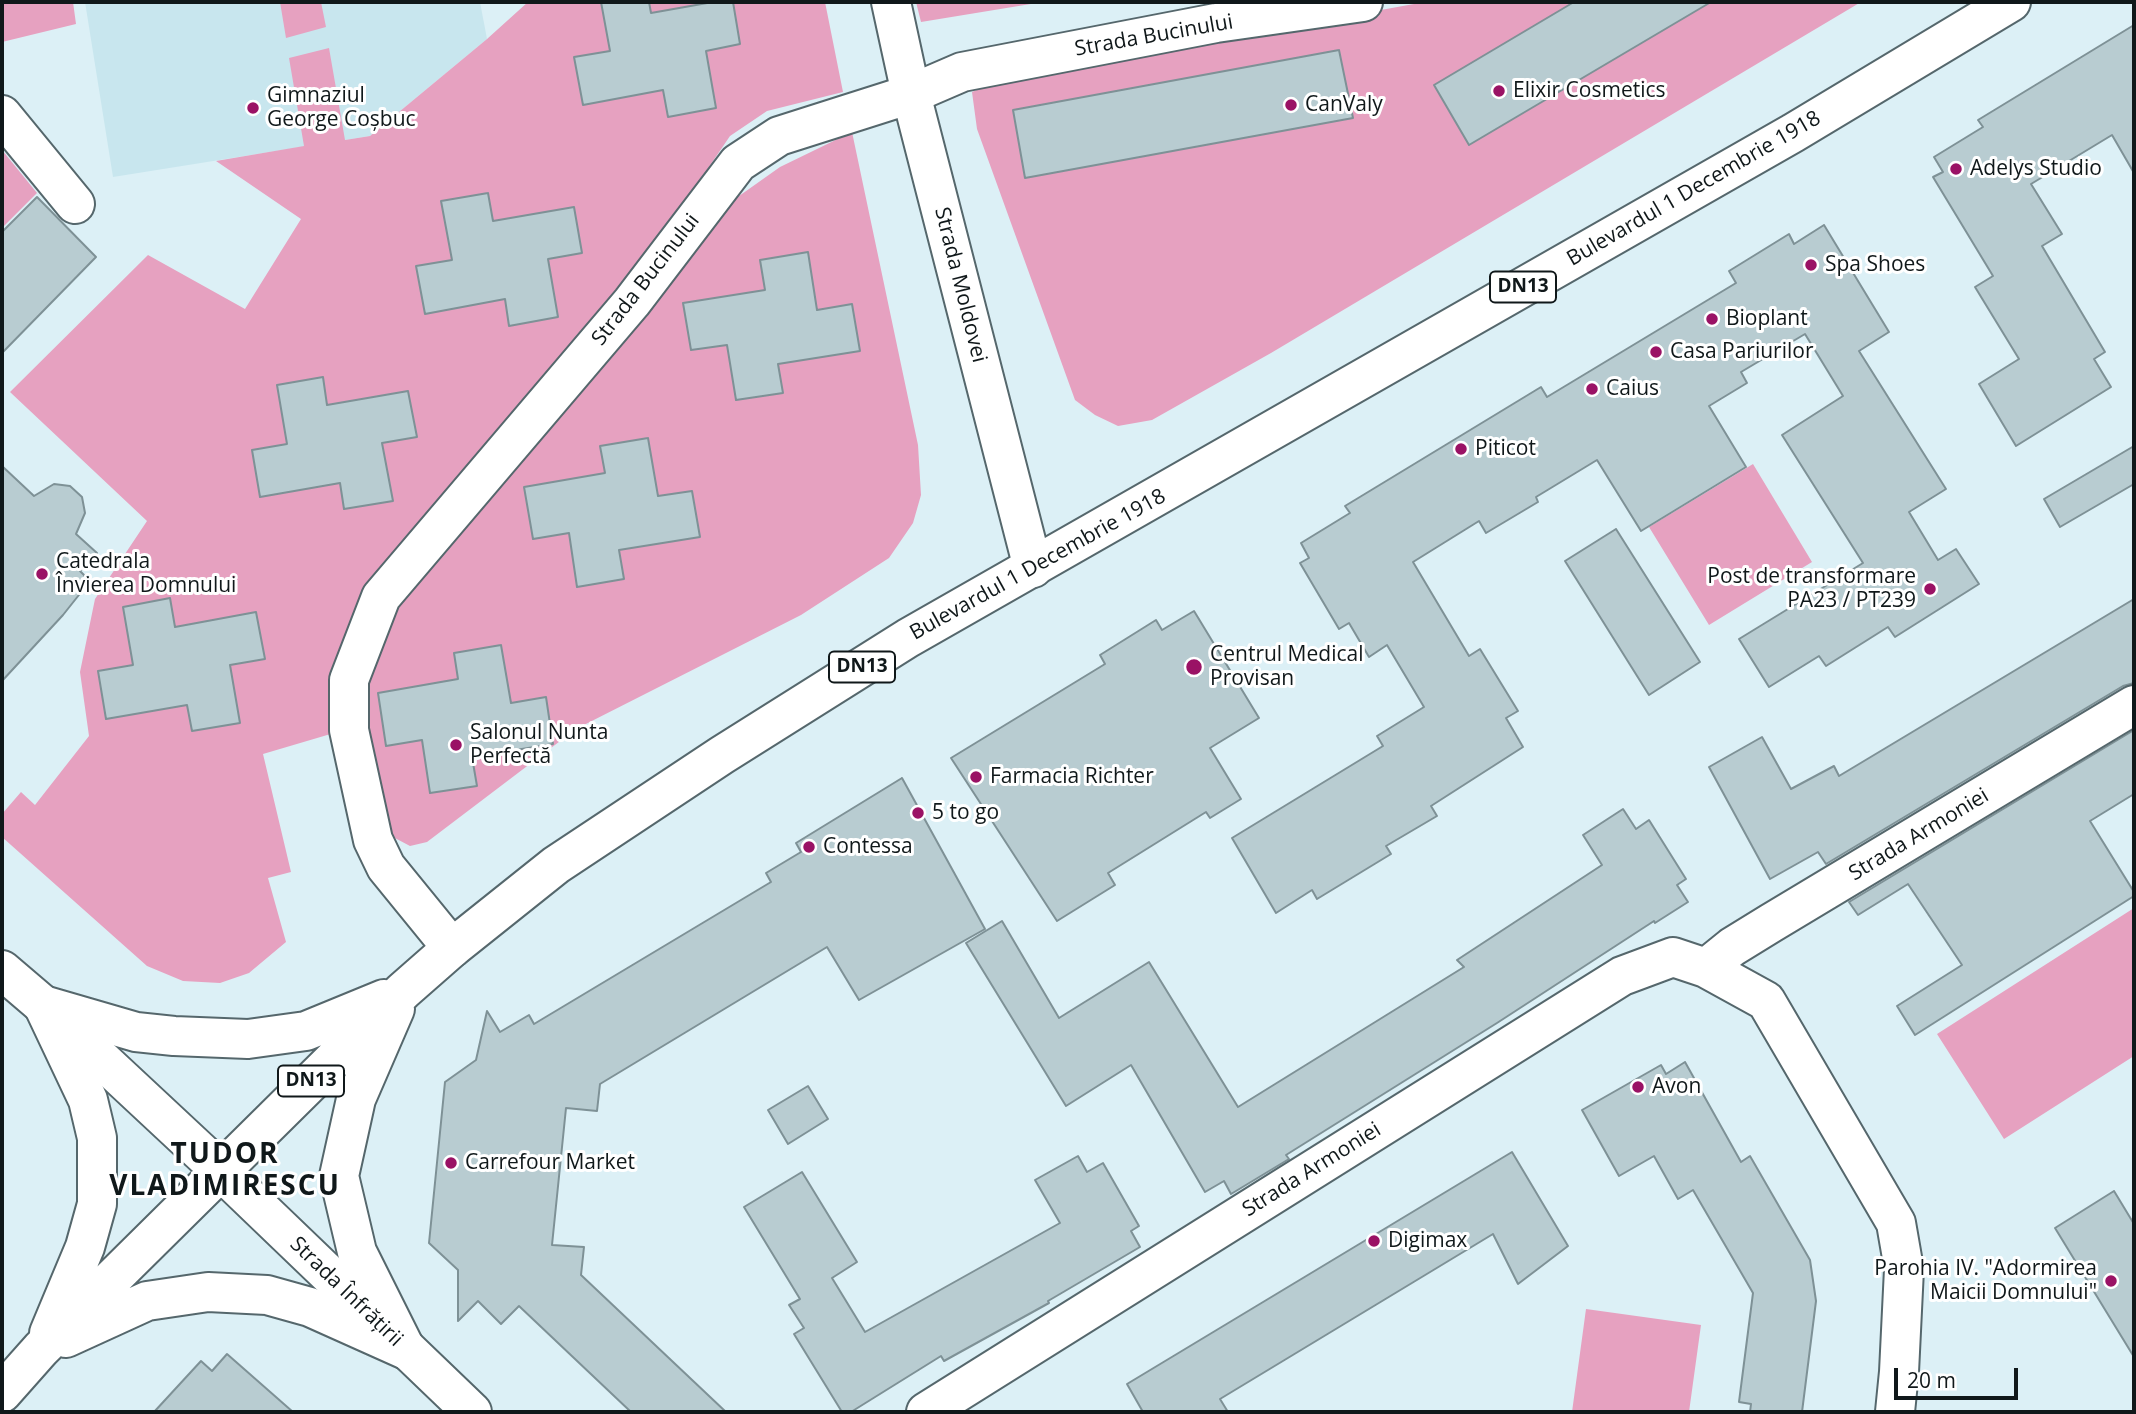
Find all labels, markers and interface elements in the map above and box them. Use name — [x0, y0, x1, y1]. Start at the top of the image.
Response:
street label: Strada Bucinului — [1073, 10, 1235, 62]
place label: Elixir Cosmetics — [1513, 78, 1666, 104]
place label: Gimnaziul George Coșbuc — [267, 83, 416, 133]
marker: Elixir Cosmetics — [1491, 83, 1507, 99]
place label: CanValy — [1305, 92, 1383, 118]
marker: CanValy — [1283, 97, 1299, 113]
marker: Gimnaziul George Coșbuc — [245, 100, 261, 116]
street label: Bulevardul 1 Decembrie 1918 — [1563, 106, 1825, 272]
place label: Adelys Studio — [1970, 156, 2102, 182]
marker: Adelys Studio — [1948, 161, 1964, 177]
street label: Strada Moldovei — [929, 205, 991, 365]
street label: Strada Bucinului — [587, 209, 705, 351]
place label: Spa Shoes — [1825, 252, 1925, 278]
marker: Spa Shoes — [1803, 257, 1819, 273]
road number: DN13 — [1490, 272, 1556, 302]
place label: Bioplant — [1726, 306, 1808, 332]
marker: Bioplant — [1704, 311, 1720, 327]
place label: Casa Pariurilor — [1670, 339, 1813, 365]
marker: Casa Pariurilor — [1648, 344, 1664, 360]
place label: Caius — [1606, 376, 1659, 402]
marker: Caius — [1584, 381, 1600, 397]
place label: Piticot — [1475, 436, 1536, 462]
marker: Piticot — [1453, 441, 1469, 457]
street label: Bulevardul 1 Decembrie 1918 — [906, 484, 1170, 646]
place label: Catedrala Învierea Domnului — [56, 549, 236, 599]
place label: Post de transformare PA23 / PT239 — [1707, 564, 1916, 614]
marker: Catedrala Învierea Domnului — [34, 566, 50, 582]
marker: Post de transformare PA23 / PT239 — [1922, 581, 1938, 597]
place label: Centrul Medical Provisan — [1210, 642, 1363, 692]
road number: DN13 — [829, 652, 895, 682]
marker: Centrul Medical Provisan — [1184, 657, 1204, 677]
place label: Salonul Nunta Perfectă — [470, 720, 608, 770]
marker: Salonul Nunta Perfectă — [448, 737, 464, 753]
place label: Farmacia Richter — [990, 764, 1154, 790]
marker: Farmacia Richter — [968, 769, 984, 785]
street label: Strada Armoniei — [1845, 783, 1993, 887]
place label: 5 to go — [932, 800, 999, 826]
marker: 5 to go — [910, 805, 926, 821]
place label: Contessa — [823, 834, 913, 860]
marker: Contessa — [801, 839, 817, 855]
road number: DN13 — [278, 1065, 344, 1096]
place label: Avon — [1652, 1074, 1701, 1100]
marker: Avon — [1630, 1079, 1646, 1095]
street label: Strada Armoniei — [1238, 1117, 1386, 1223]
district label: TUDOR VLADIMIRESCU — [111, 1138, 339, 1204]
place label: Carrefour Market — [465, 1150, 635, 1176]
marker: Carrefour Market — [443, 1155, 459, 1171]
place label: Digimax — [1388, 1228, 1467, 1254]
street label: Strada Înfrățirii — [284, 1232, 408, 1352]
marker: Digimax — [1366, 1233, 1382, 1249]
place label: Parohia IV. "Adormirea Maicii Domnului" — [1874, 1256, 2097, 1306]
marker: Parohia IV. "Adormirea Maicii Domnului" — [2103, 1273, 2119, 1289]
scale bar — [1898, 1354, 2022, 1398]
text: 20 m — [1907, 1366, 1956, 1394]

